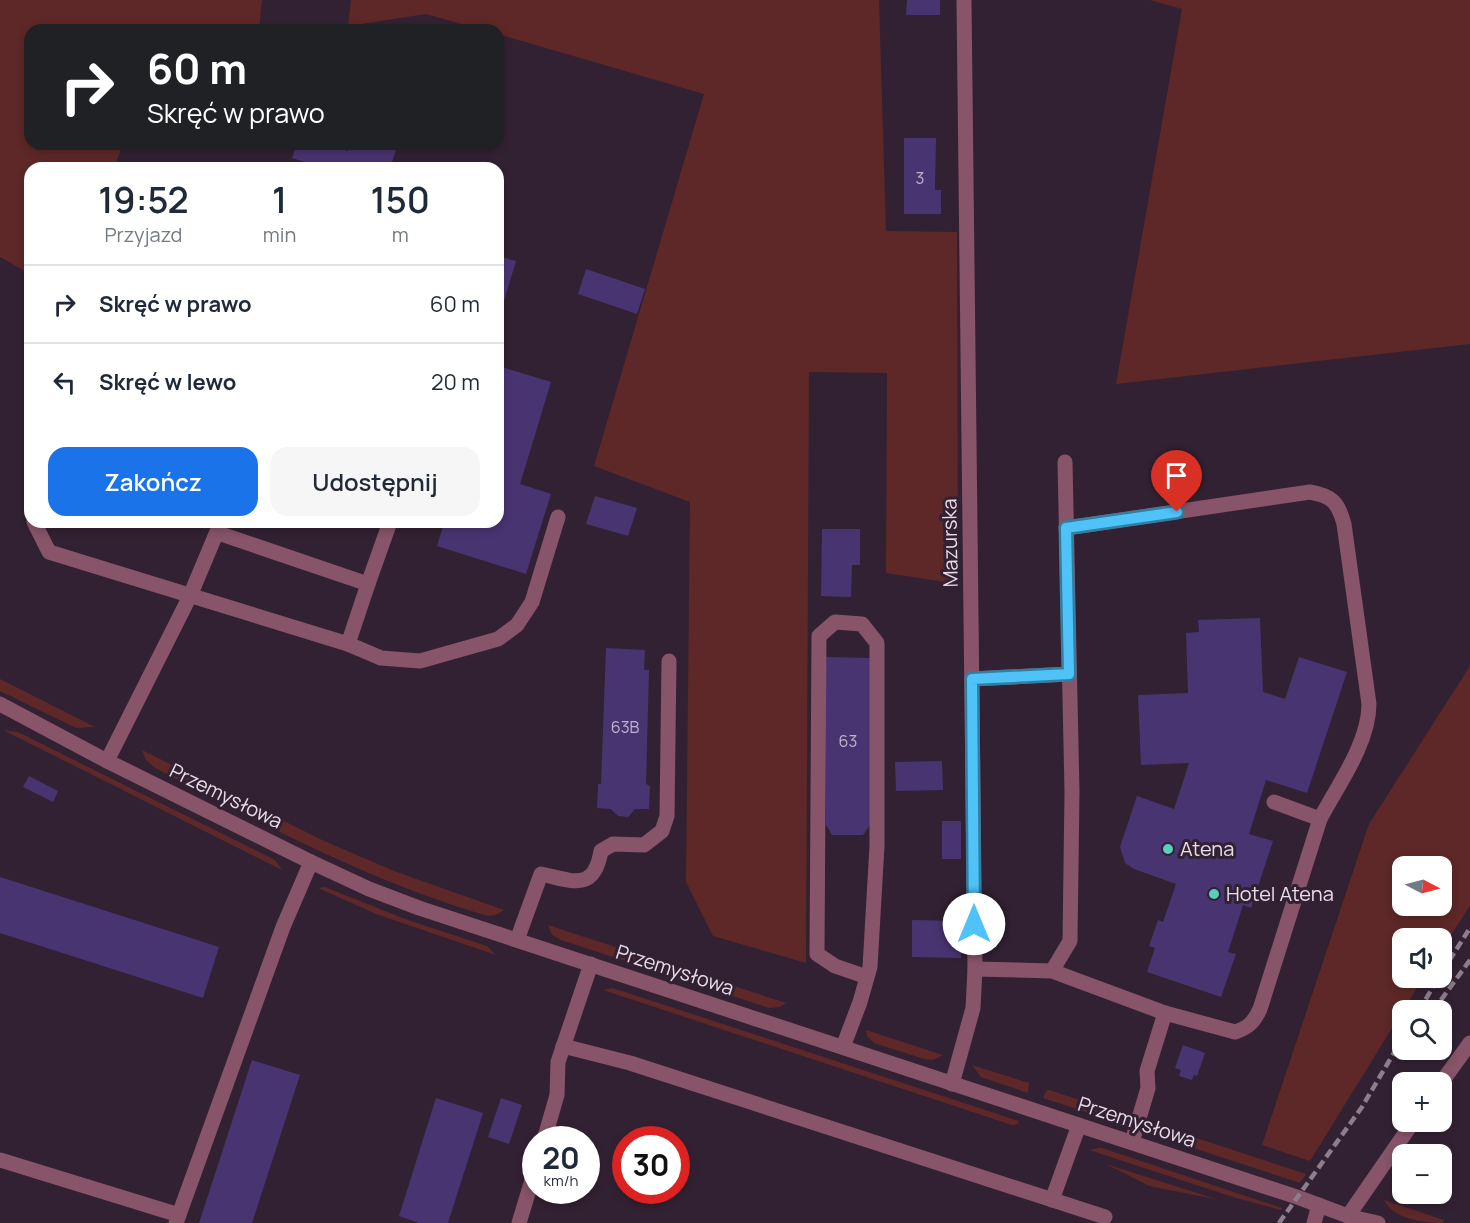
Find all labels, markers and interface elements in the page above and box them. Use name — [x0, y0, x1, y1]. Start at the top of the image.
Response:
text: 60 m — [147, 39, 247, 97]
icon: right — [48, 48, 126, 126]
text: Skręć w prawo — [147, 94, 325, 131]
house number: 3 — [916, 167, 924, 189]
text: 19:52 — [98, 175, 189, 224]
text: 1 — [272, 175, 287, 224]
text: 150 — [371, 175, 430, 224]
text: Przyjazd — [104, 221, 182, 248]
text: min — [263, 221, 296, 248]
text: m — [392, 221, 409, 248]
icon: right — [48, 288, 81, 321]
text: Skręć w prawo — [99, 289, 252, 319]
text: 60 m — [430, 289, 480, 319]
icon: left — [48, 366, 81, 399]
text: Skręć w lewo — [99, 367, 236, 397]
text: 20 m — [431, 367, 480, 397]
button: Zakończ — [48, 447, 258, 516]
button: Udostępnij — [270, 447, 480, 516]
pin — [1151, 450, 1202, 512]
icon: arrive — [1160, 459, 1193, 492]
street label: Mazurska — [935, 498, 964, 588]
house number: 63B — [611, 716, 639, 738]
house number: 63 — [839, 730, 857, 752]
street label: Przemysłowa — [165, 757, 287, 835]
place label: Atena — [1180, 835, 1234, 862]
marker: Atena — [1161, 842, 1175, 856]
north arrow — [1392, 856, 1452, 916]
map controls — [1392, 856, 1452, 1204]
place label: Hotel Atena — [1226, 880, 1334, 907]
marker: Hotel Atena — [1207, 887, 1221, 901]
position arrow — [942, 892, 1006, 956]
button: sound — [1392, 928, 1452, 988]
street label: Przemysłowa — [613, 938, 738, 1001]
button: search — [1392, 1000, 1452, 1060]
button: + — [1392, 1072, 1452, 1132]
street label: Przemysłowa — [1075, 1090, 1200, 1153]
speed limit sign: 30 — [612, 1126, 690, 1204]
text: 20 — [542, 1137, 580, 1178]
button: − — [1392, 1144, 1452, 1204]
text: km/h — [544, 1170, 578, 1191]

